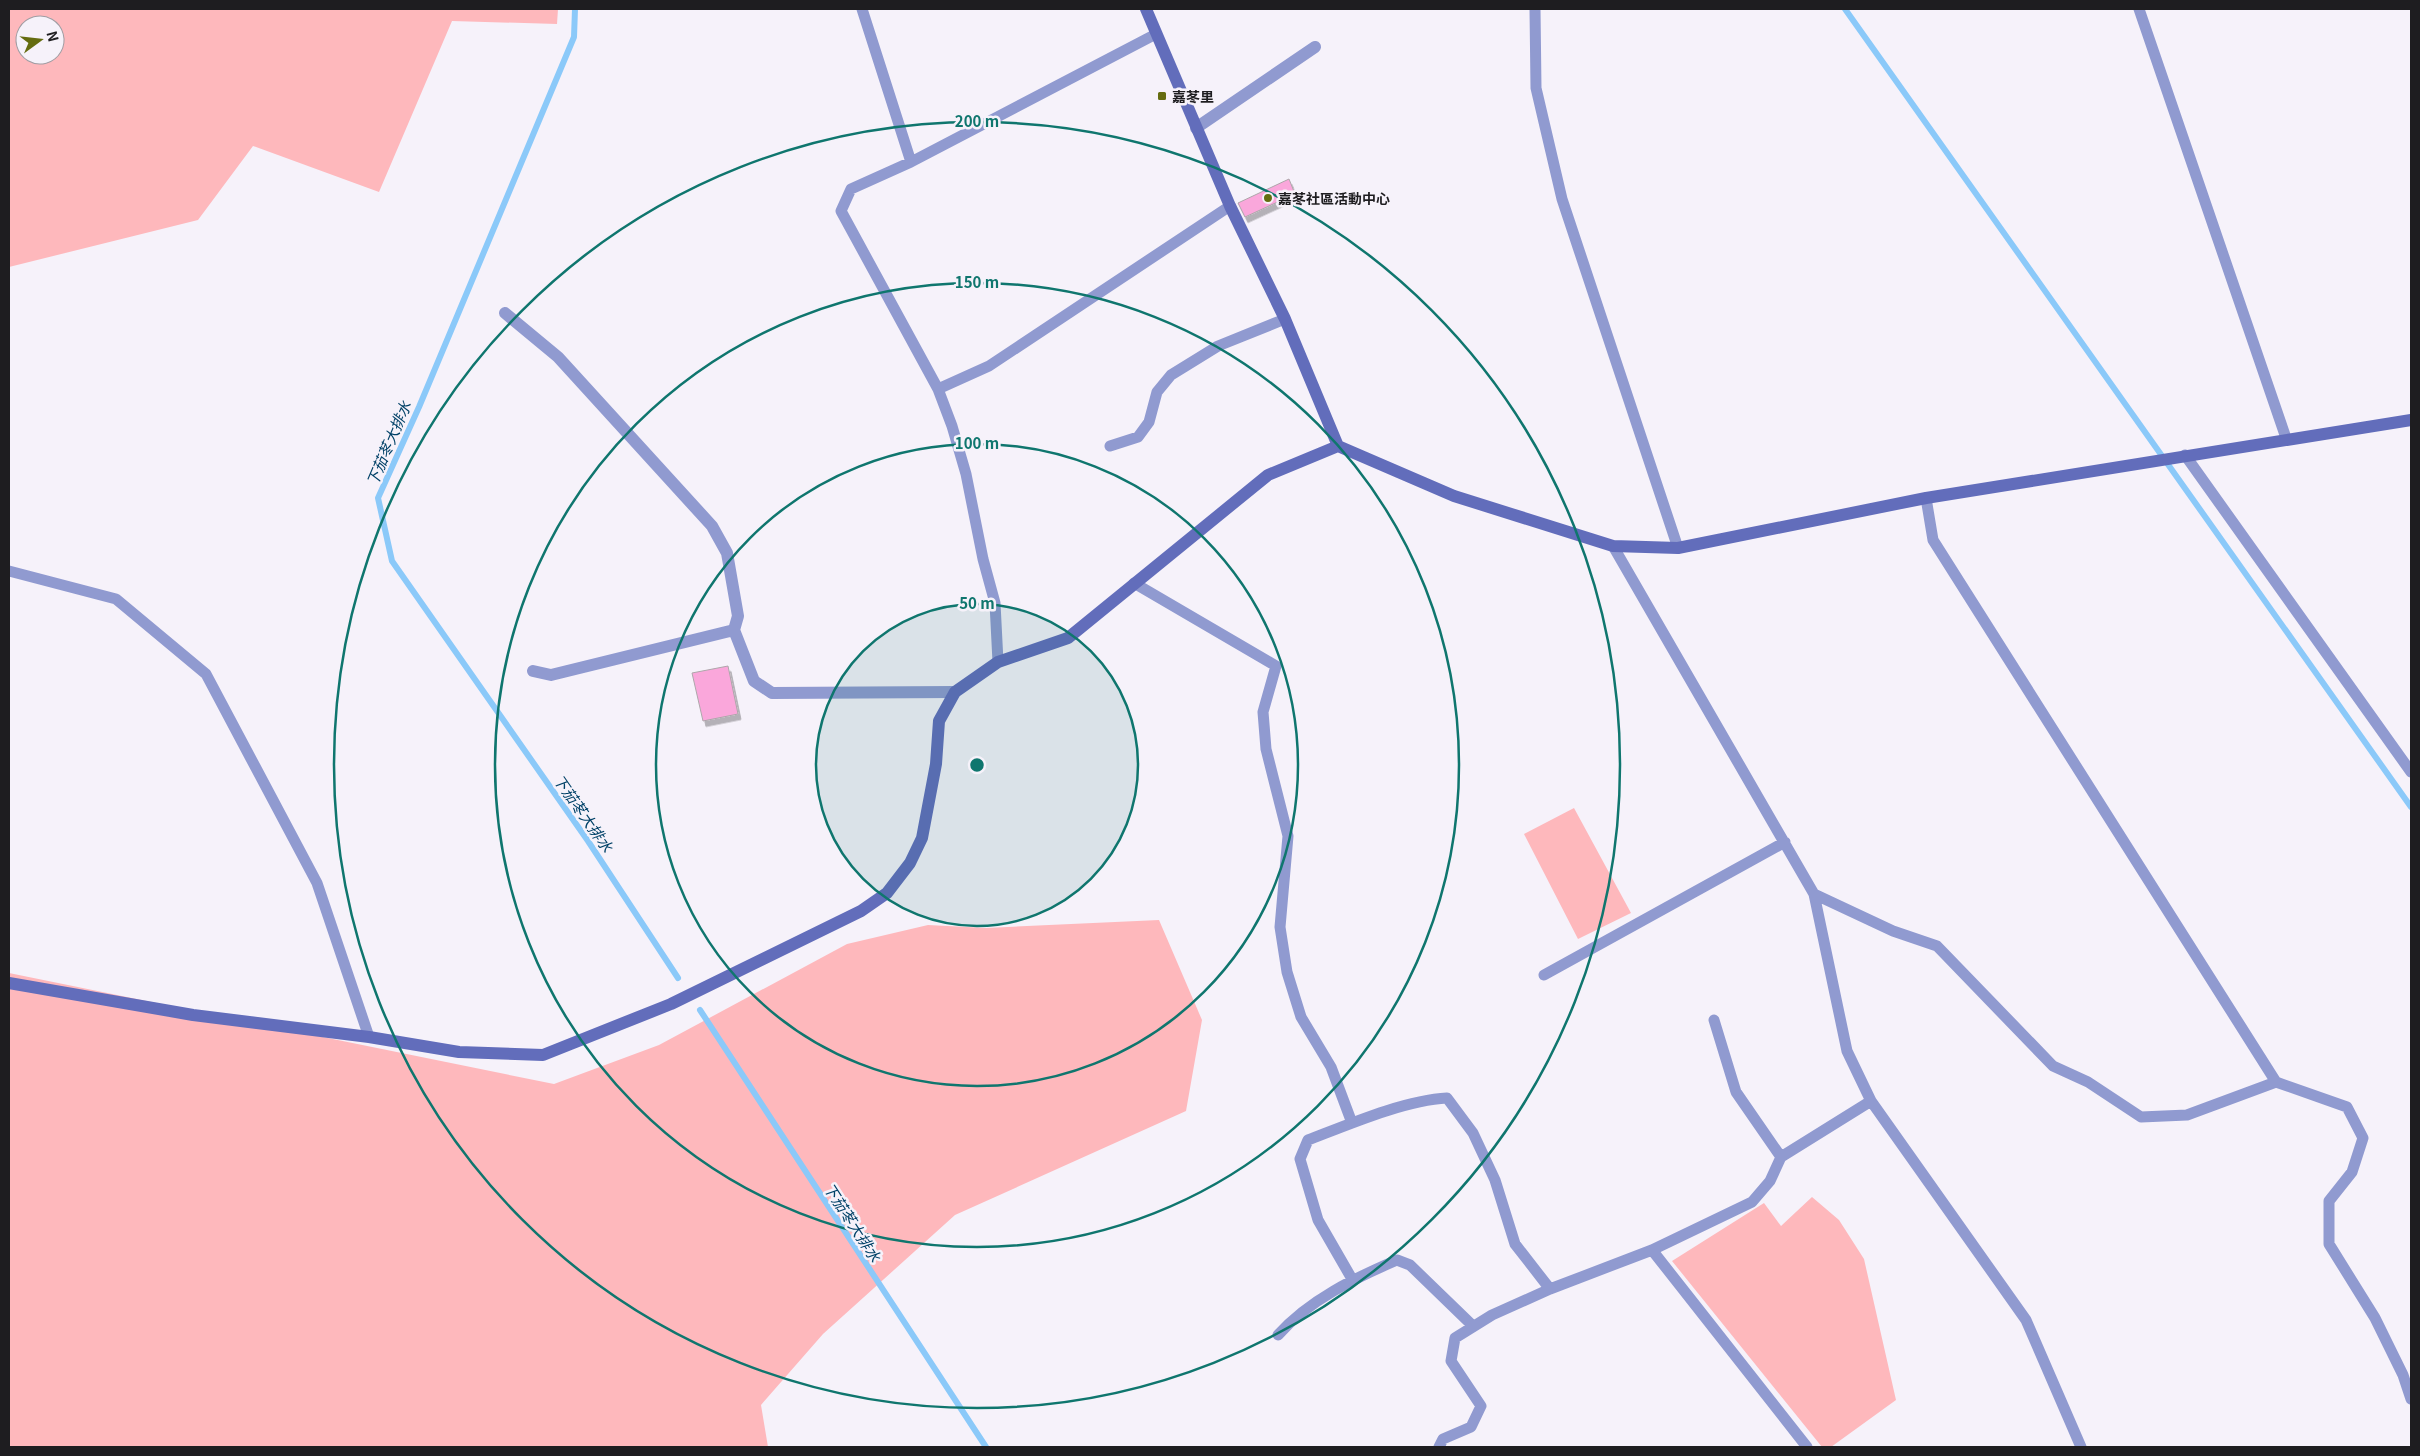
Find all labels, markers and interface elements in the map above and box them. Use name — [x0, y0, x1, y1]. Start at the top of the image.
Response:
north arrow — [15, 15, 65, 65]
text: N — [43, 29, 65, 44]
place label: 嘉苳里 — [1172, 86, 1214, 106]
marker: 嘉苳里 — [1156, 90, 1168, 102]
text: 200 m — [955, 110, 999, 131]
place label: 嘉苳社區活動中心 — [1278, 188, 1390, 208]
marker: 嘉苳社區活動中心 — [1262, 192, 1274, 204]
text: 150 m — [955, 271, 999, 292]
water label: 下茄苳大排水 — [361, 397, 416, 489]
text: 100 m — [955, 432, 999, 453]
text: 50 m — [959, 592, 995, 613]
centre of rings — [968, 756, 986, 774]
water label: 下茄苳大排水 — [550, 770, 619, 857]
water label: 下茄苳大排水 — [820, 1179, 887, 1266]

